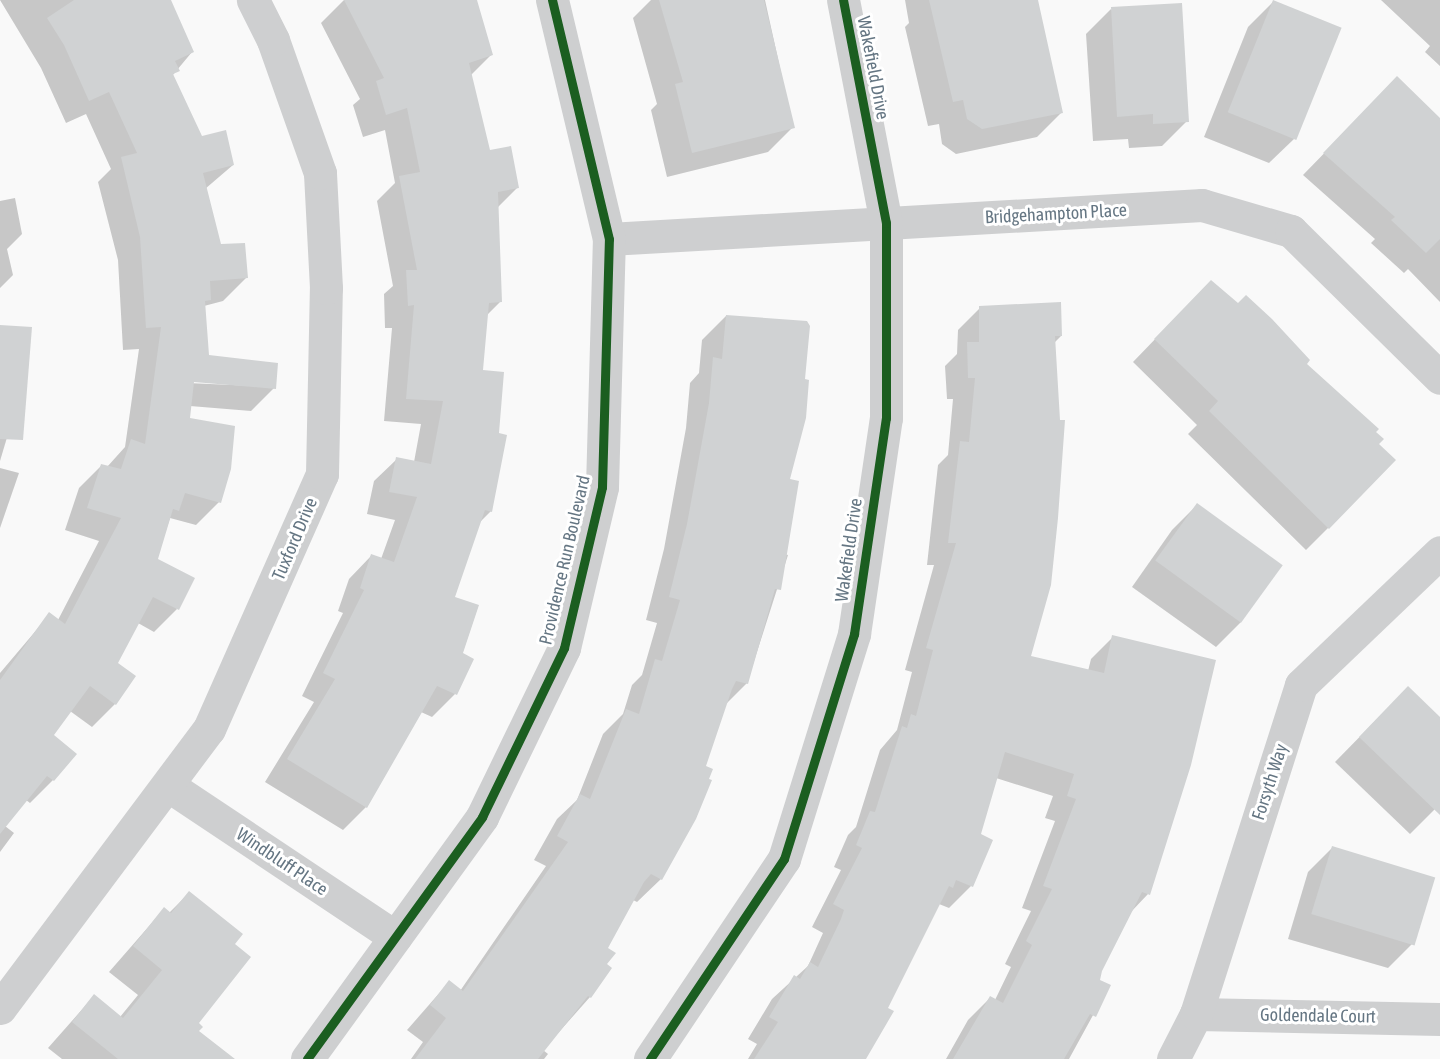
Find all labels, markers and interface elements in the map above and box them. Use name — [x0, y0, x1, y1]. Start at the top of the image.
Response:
street label: Wakefield Drive — [852, 15, 894, 121]
street label: Bridgehampton Place — [984, 199, 1128, 229]
street label: Providence Run Boulevard — [535, 473, 595, 647]
street label: Tuxford Drive — [268, 494, 322, 584]
street label: Wakefield Drive — [831, 497, 867, 603]
street label: Forsyth Way — [1248, 741, 1292, 823]
street label: Windbluff Place — [232, 824, 332, 900]
street label: Goldendale Court — [1260, 1004, 1376, 1028]

